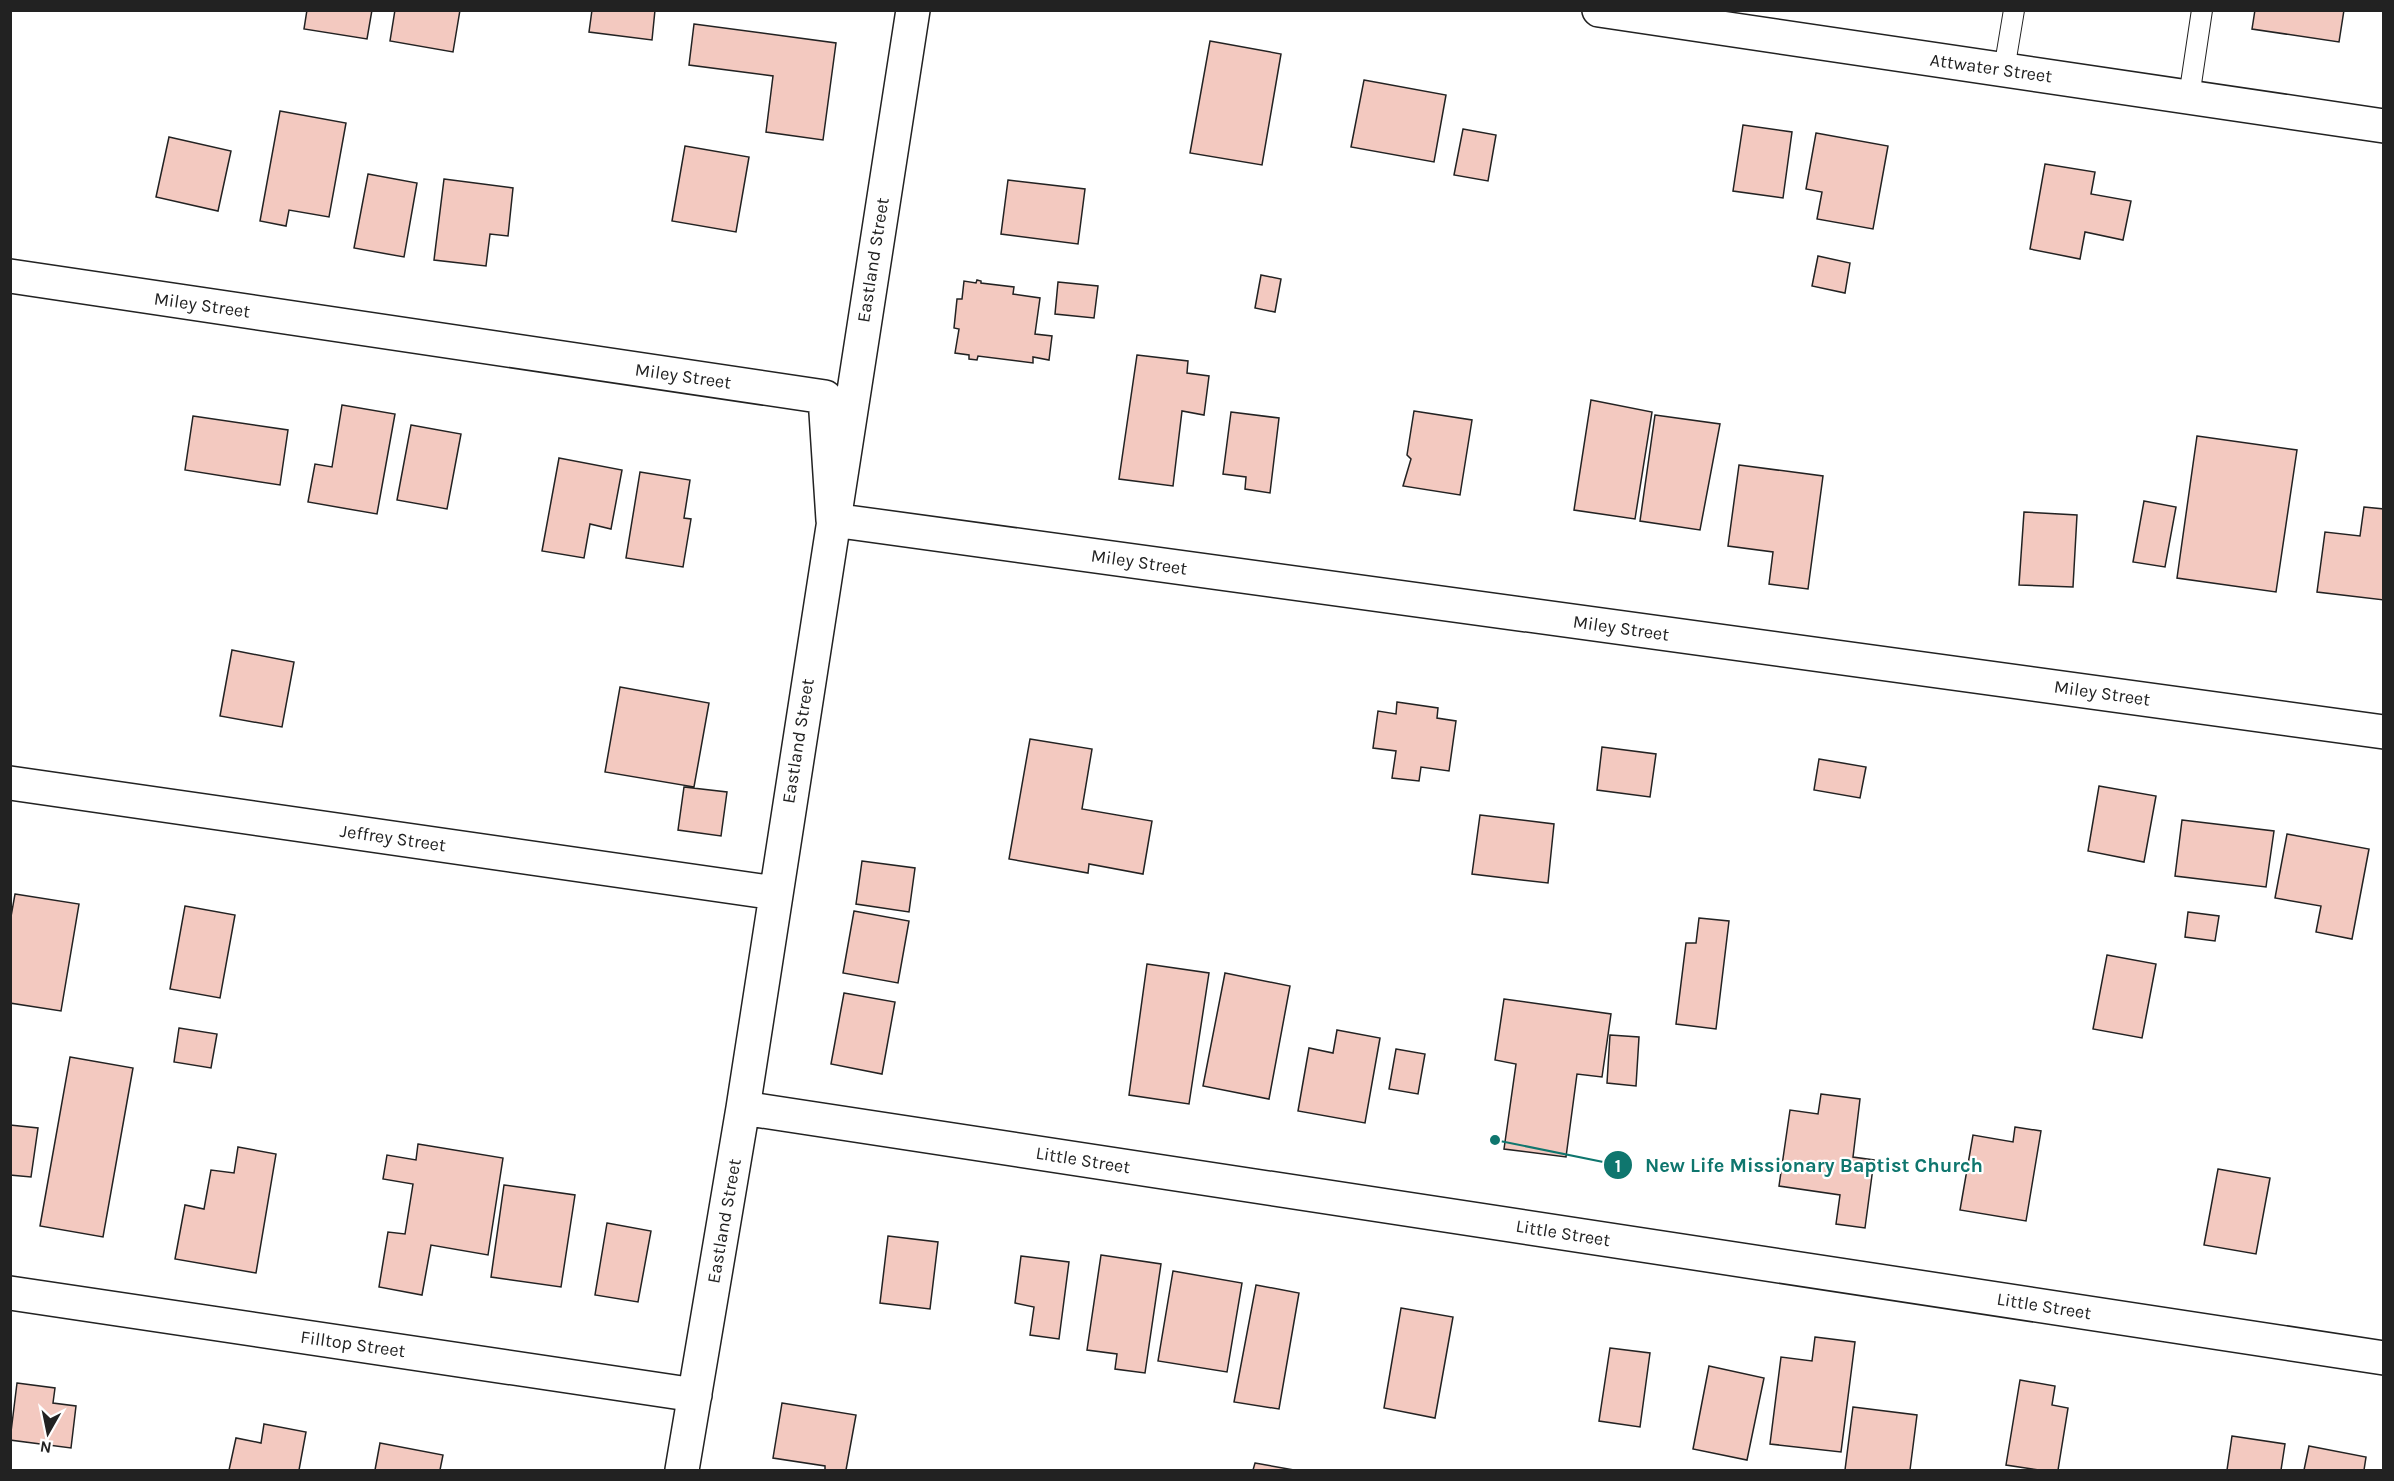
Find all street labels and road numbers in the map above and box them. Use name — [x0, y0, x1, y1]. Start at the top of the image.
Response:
street label: Attwater Street — [1929, 49, 2054, 87]
street label: Eastland Street — [852, 196, 894, 324]
street label: Miley Street — [152, 287, 252, 323]
street label: Miley Street — [633, 358, 733, 394]
street label: Miley Street — [1089, 544, 1189, 580]
street label: Miley Street — [1571, 610, 1671, 646]
street label: Miley Street — [2052, 675, 2152, 711]
street label: Eastland Street — [777, 677, 819, 805]
street label: Jeffrey Street — [339, 820, 448, 856]
street label: Little Street — [1034, 1142, 1132, 1178]
street label: Eastland Street — [702, 1157, 746, 1285]
street label: Little Street — [1514, 1215, 1612, 1251]
street label: Little Street — [1995, 1288, 2093, 1324]
street label: Filltop Street — [299, 1326, 407, 1362]

